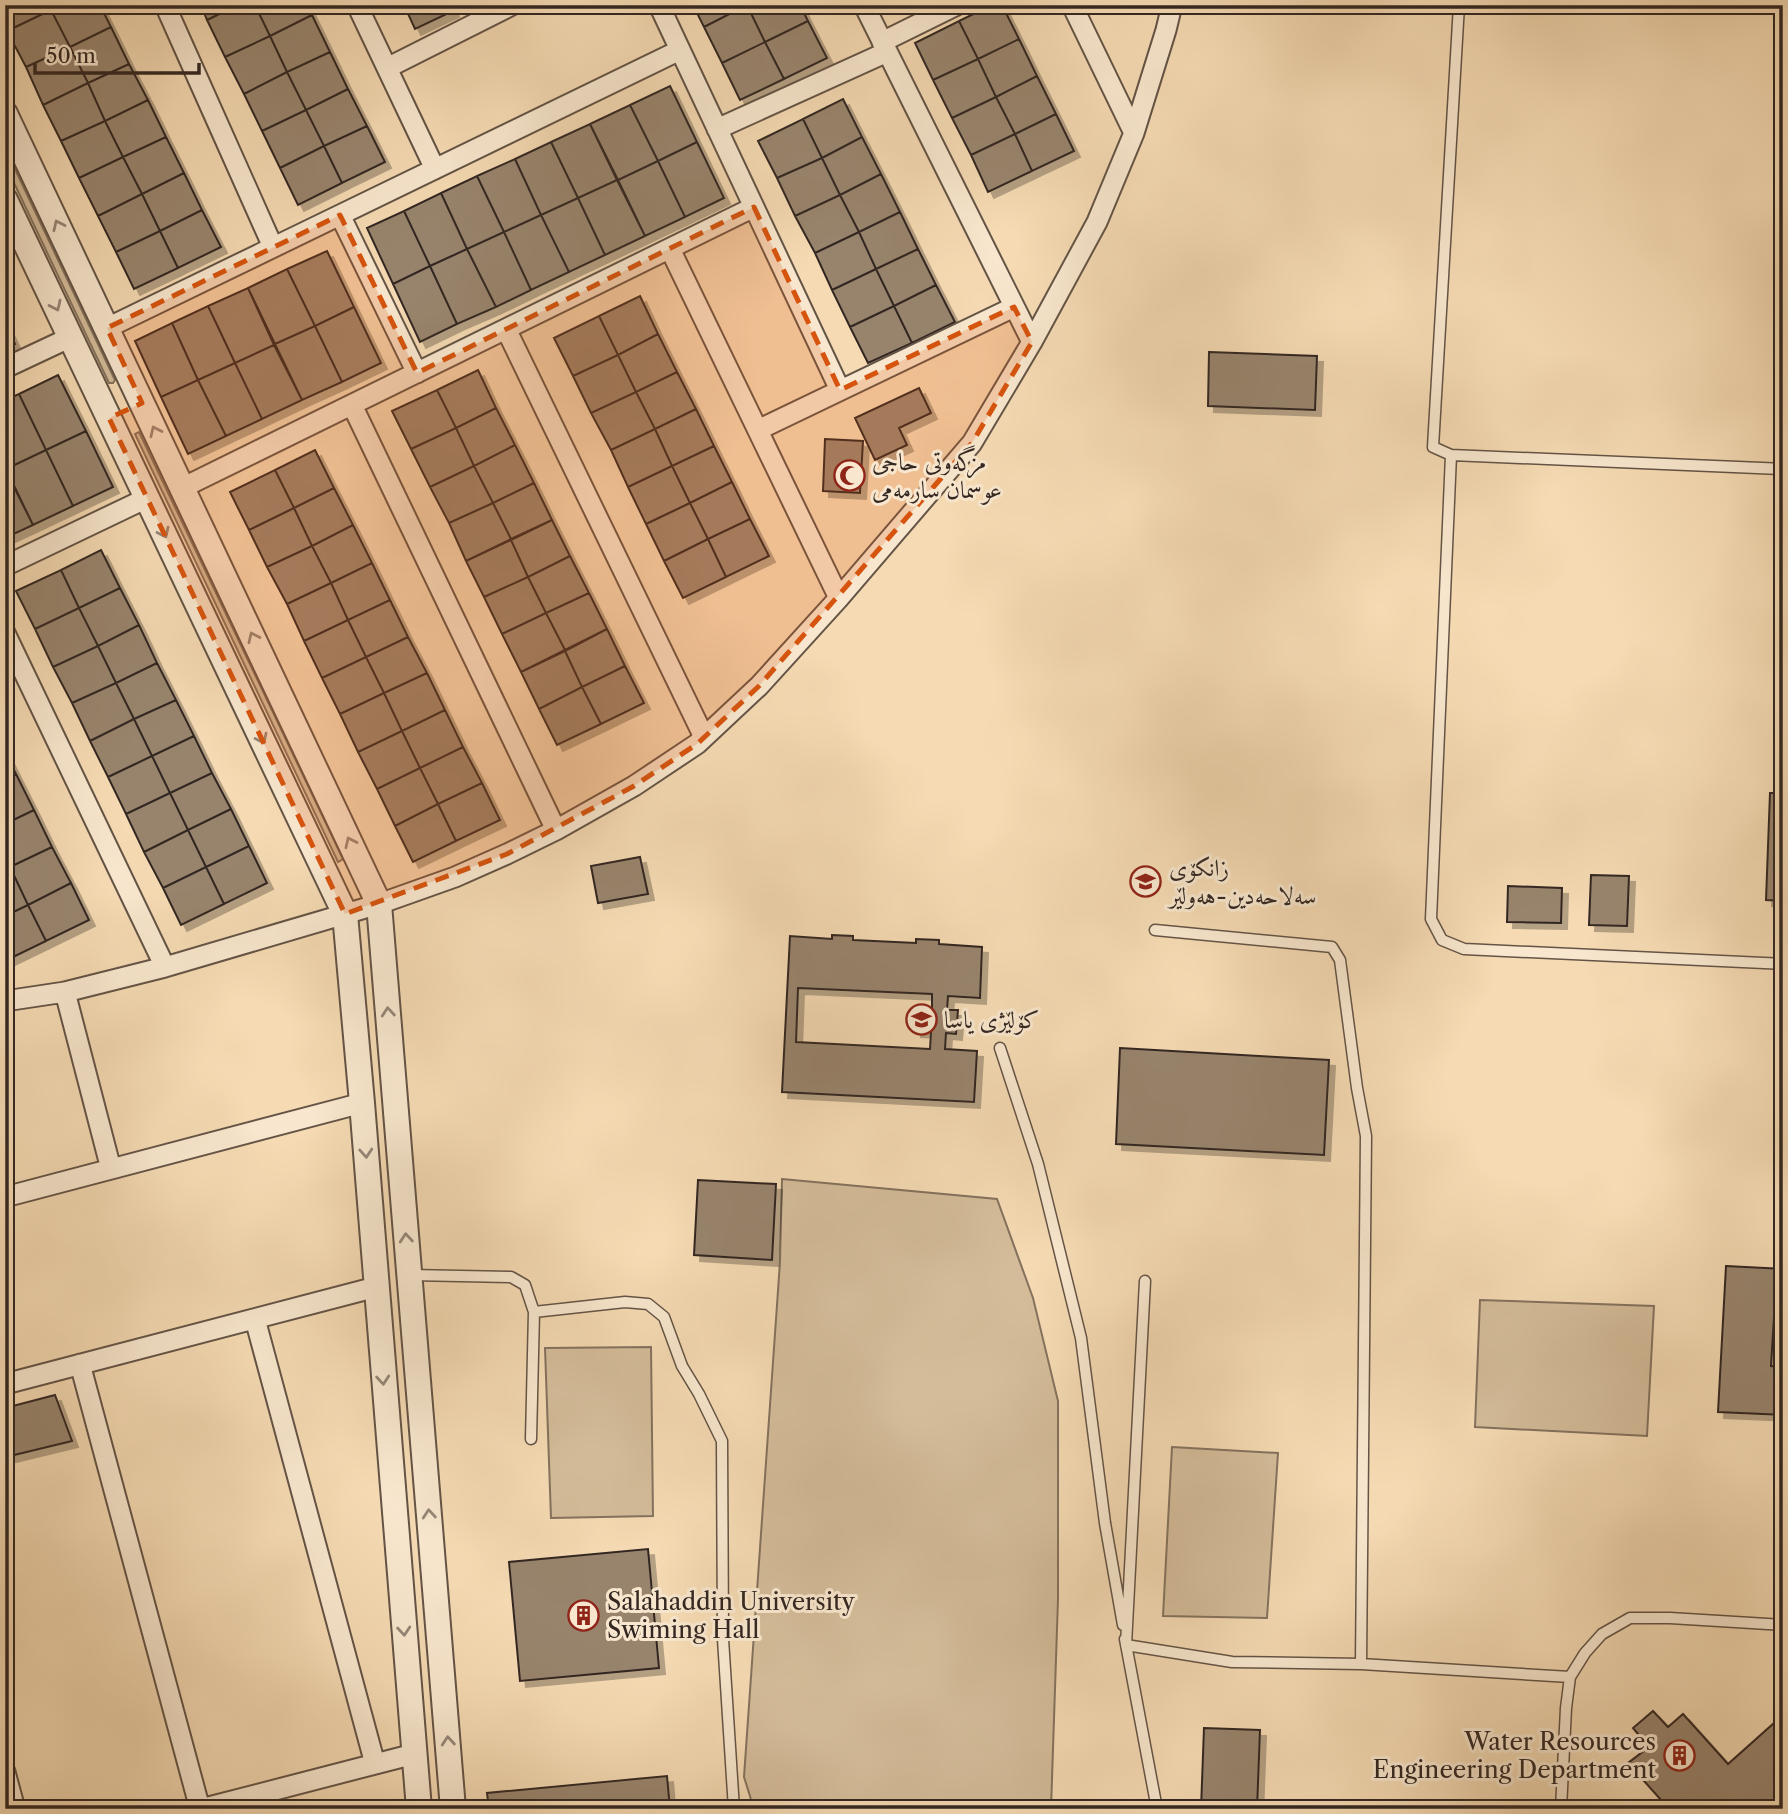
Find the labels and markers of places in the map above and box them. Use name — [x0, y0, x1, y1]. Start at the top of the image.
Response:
place label: مزگەوتی حاجی عوسمان سارمەمی — [872, 445, 1002, 505]
mosque icon: مزگەوتی حاجی عوسمان سارمەمی — [832, 458, 866, 492]
place label: زانکۆی سەلاحەدین-هەولێر — [1166, 853, 1316, 910]
school or university icon: زانکۆی سەلاحەدین-هەولێر — [1129, 864, 1163, 898]
school or university icon: کۆلێژی یاسا — [904, 1002, 938, 1036]
place label: کۆلێژی یاسا — [944, 1005, 1039, 1035]
place label: Salahaddin University Swiming Hall — [607, 1587, 855, 1644]
building icon: Salahaddin University Swiming Hall — [567, 1598, 601, 1632]
place label: Water Resources Engineering Department — [1373, 1727, 1657, 1784]
building icon: Water Resources Engineering Department — [1662, 1738, 1696, 1772]

